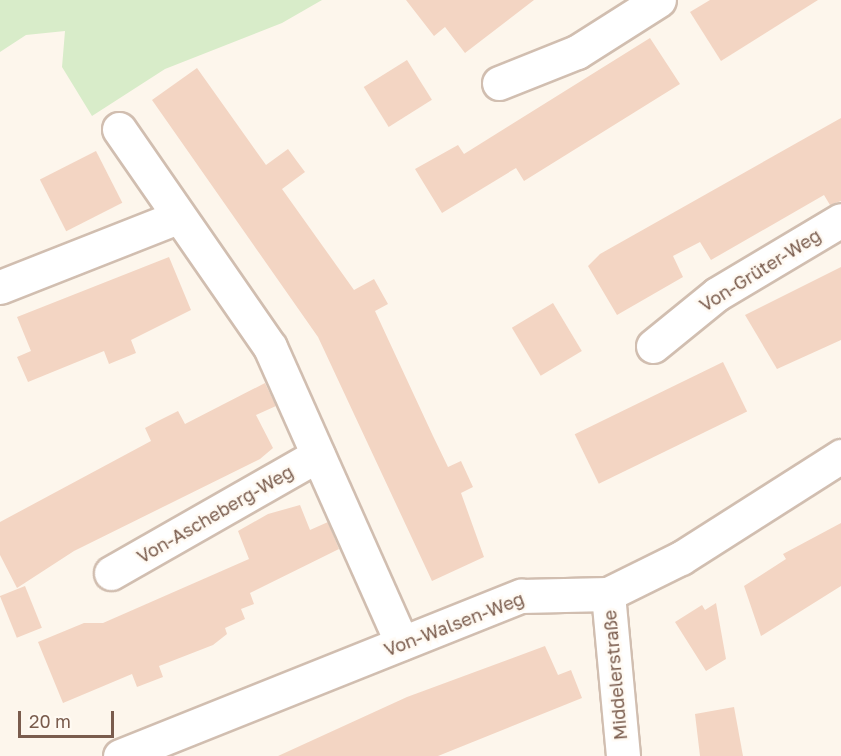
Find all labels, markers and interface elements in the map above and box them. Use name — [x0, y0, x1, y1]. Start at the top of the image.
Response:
street label: Von-Grüter-Weg — [695, 224, 825, 316]
street label: Von-Ascheberg-Weg — [133, 460, 297, 568]
street label: Von-Walsen-Weg — [381, 587, 527, 661]
street label: Middelerstraße — [599, 609, 631, 741]
scale bar — [21, 699, 117, 737]
text: 20 m — [29, 710, 71, 732]

